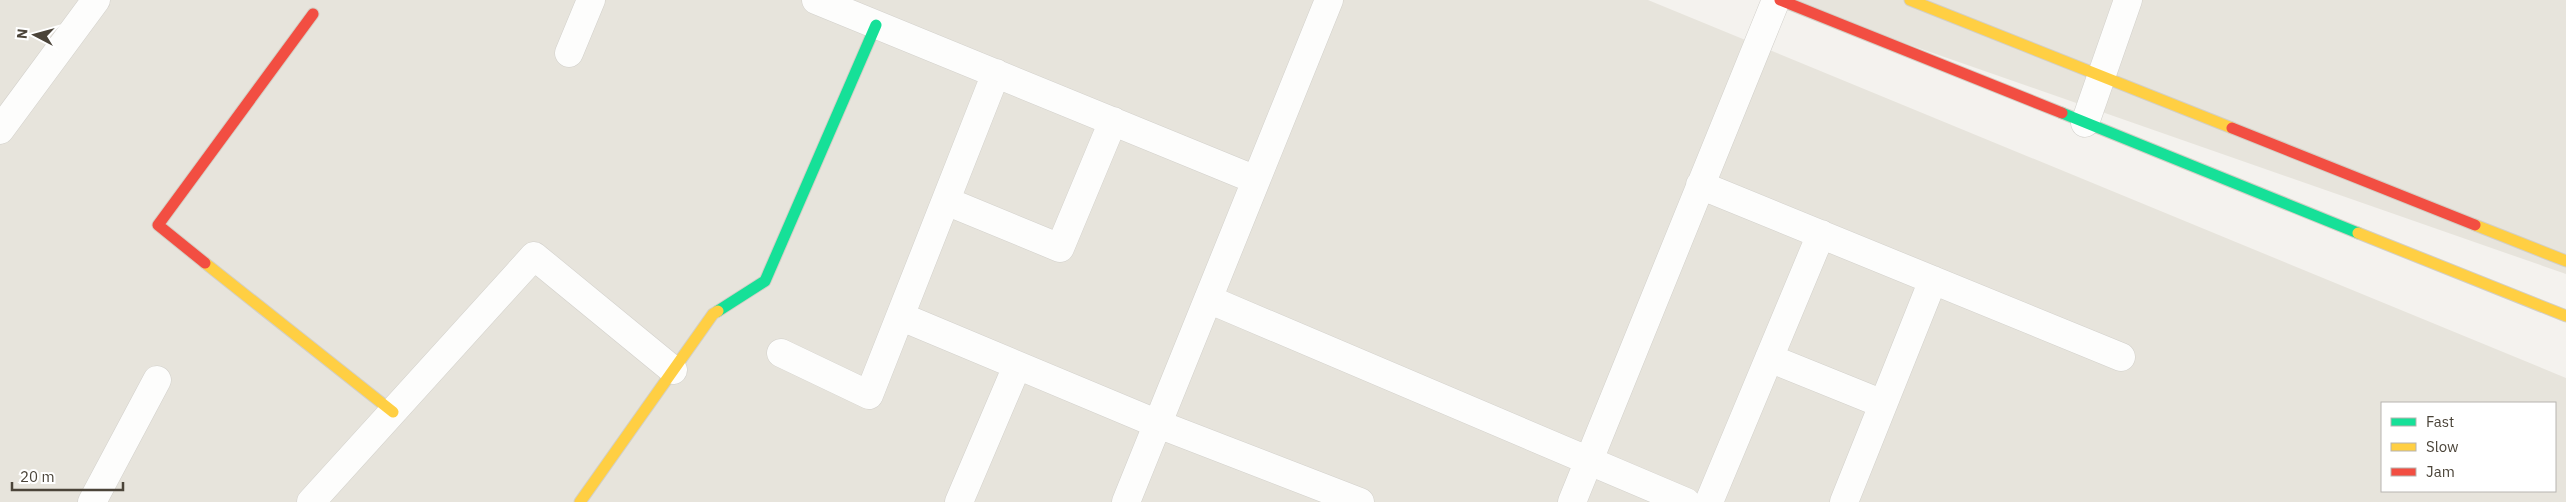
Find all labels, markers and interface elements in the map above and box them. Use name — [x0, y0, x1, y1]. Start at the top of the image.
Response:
north arrow — [10, 10, 60, 60]
text: N — [13, 28, 32, 40]
legend — [2381, 402, 2556, 492]
text: Fast — [2426, 412, 2454, 431]
text: Slow — [2426, 437, 2459, 456]
scale bar — [12, 460, 124, 492]
text: Jam — [2426, 462, 2455, 481]
text: 20 m — [20, 467, 55, 486]

